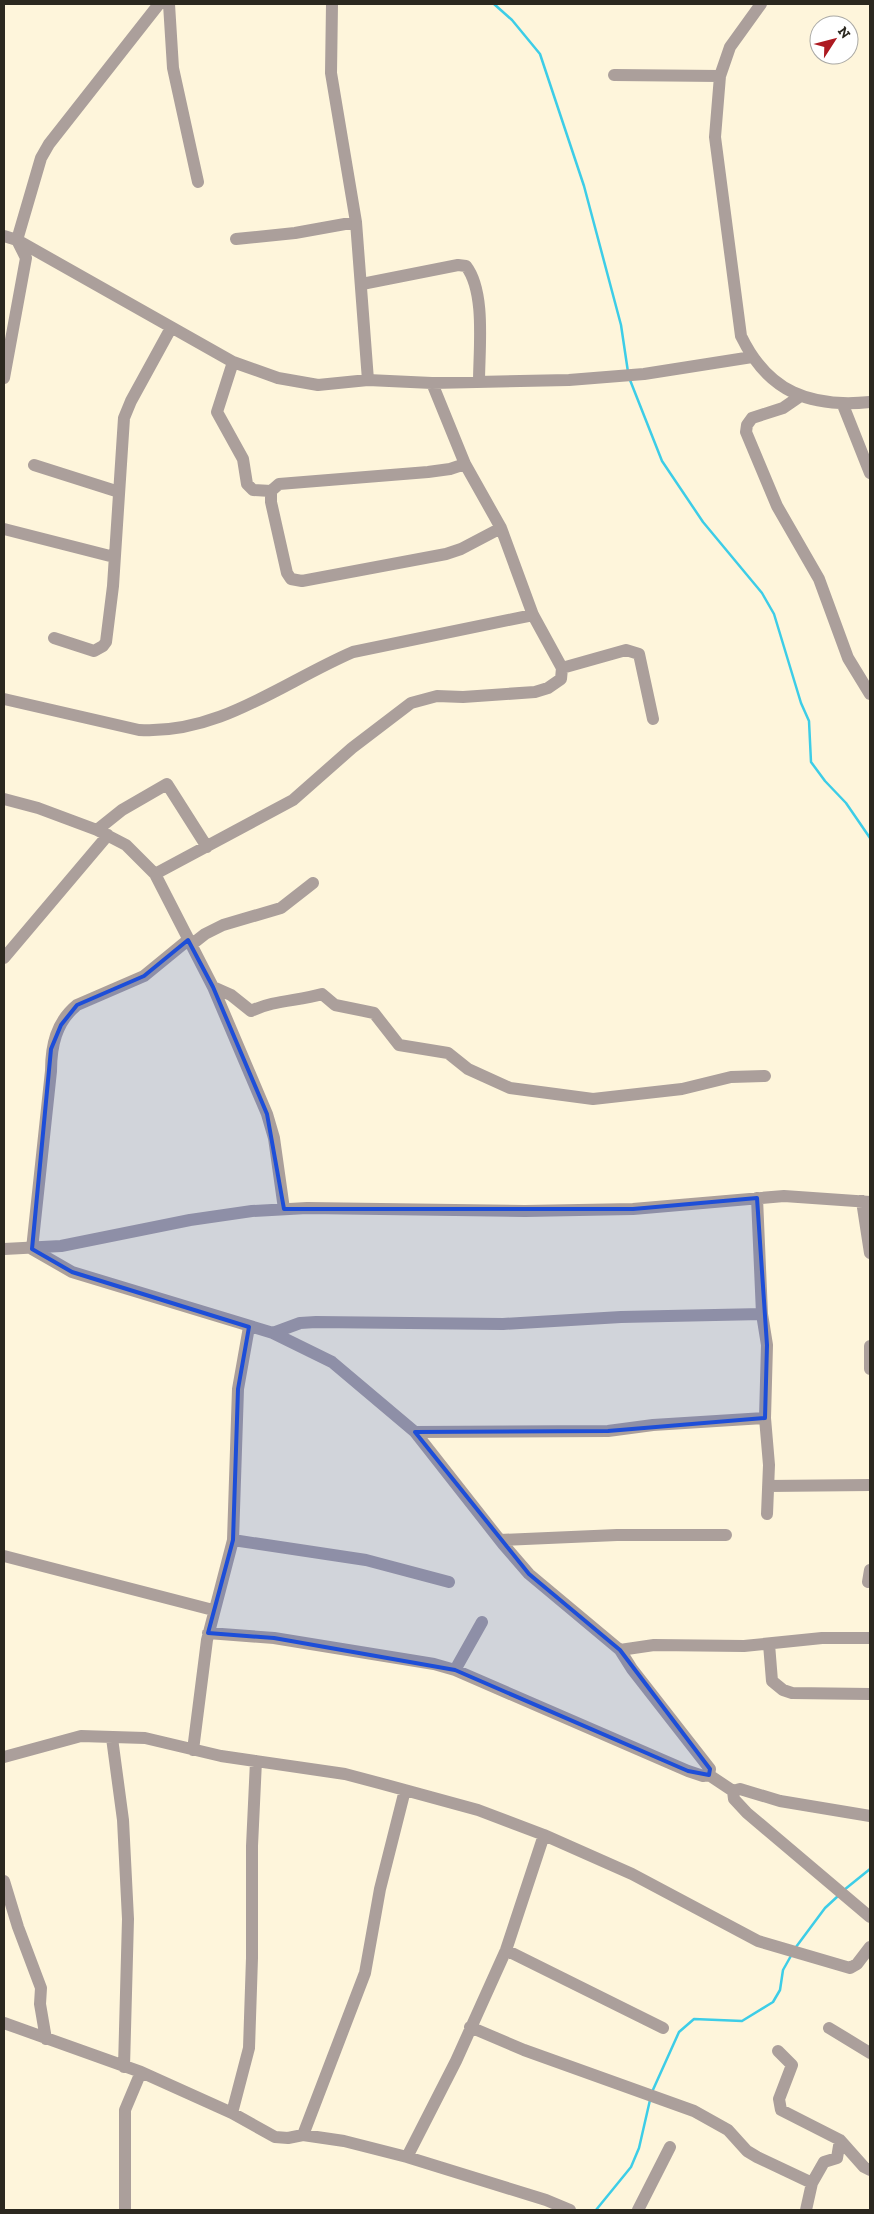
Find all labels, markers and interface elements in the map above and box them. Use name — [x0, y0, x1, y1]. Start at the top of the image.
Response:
north arrow — [809, 15, 859, 65]
text: N — [834, 23, 854, 42]

